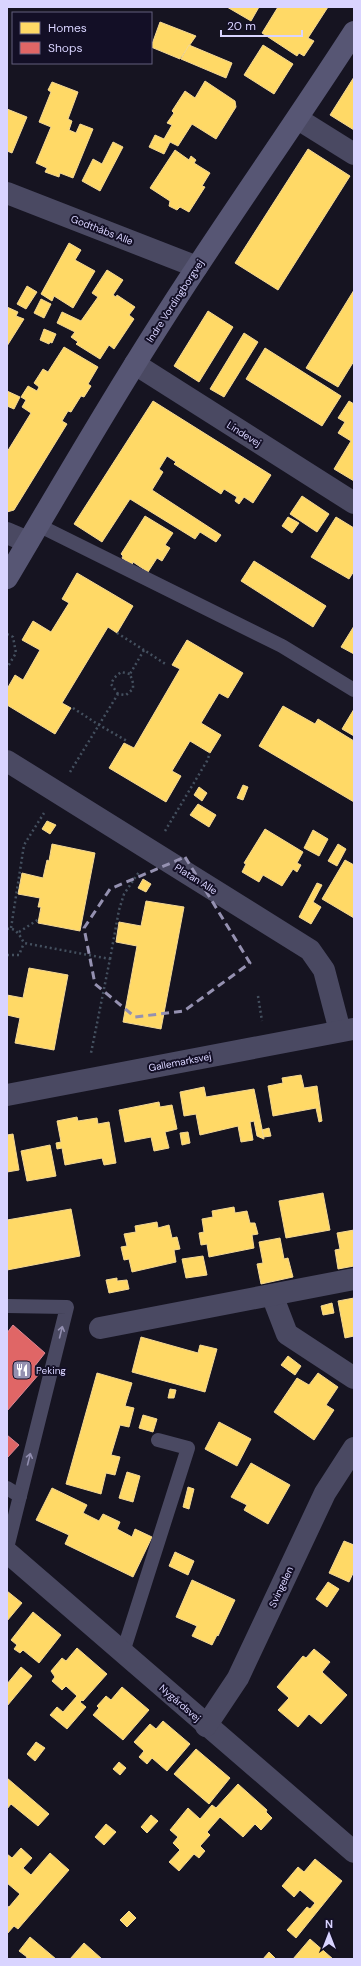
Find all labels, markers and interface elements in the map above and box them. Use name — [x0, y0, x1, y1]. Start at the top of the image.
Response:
legend — [12, 12, 152, 64]
scale bar — [221, 12, 302, 38]
text: 20 m — [227, 18, 256, 34]
text: Homes — [48, 20, 87, 36]
text: Shops — [48, 40, 83, 56]
street label: Godthåbs Alle — [69, 212, 135, 248]
street label: Indre Vordingborgvej — [143, 257, 207, 345]
street label: Lindevej — [224, 418, 264, 450]
street label: Platan Alle — [172, 861, 220, 897]
street label: Gallemarksvej — [147, 1050, 213, 1074]
one-way arrow — [57, 1326, 65, 1339]
restaurant icon: Peking — [11, 1359, 33, 1381]
place label: Peking — [36, 1364, 66, 1377]
one-way arrow — [26, 1452, 34, 1465]
street label: Svingelen — [266, 1564, 296, 1610]
street label: Nygårdsvej — [157, 1681, 203, 1725]
north arrow — [309, 1914, 349, 1954]
text: N — [325, 1917, 333, 1931]

